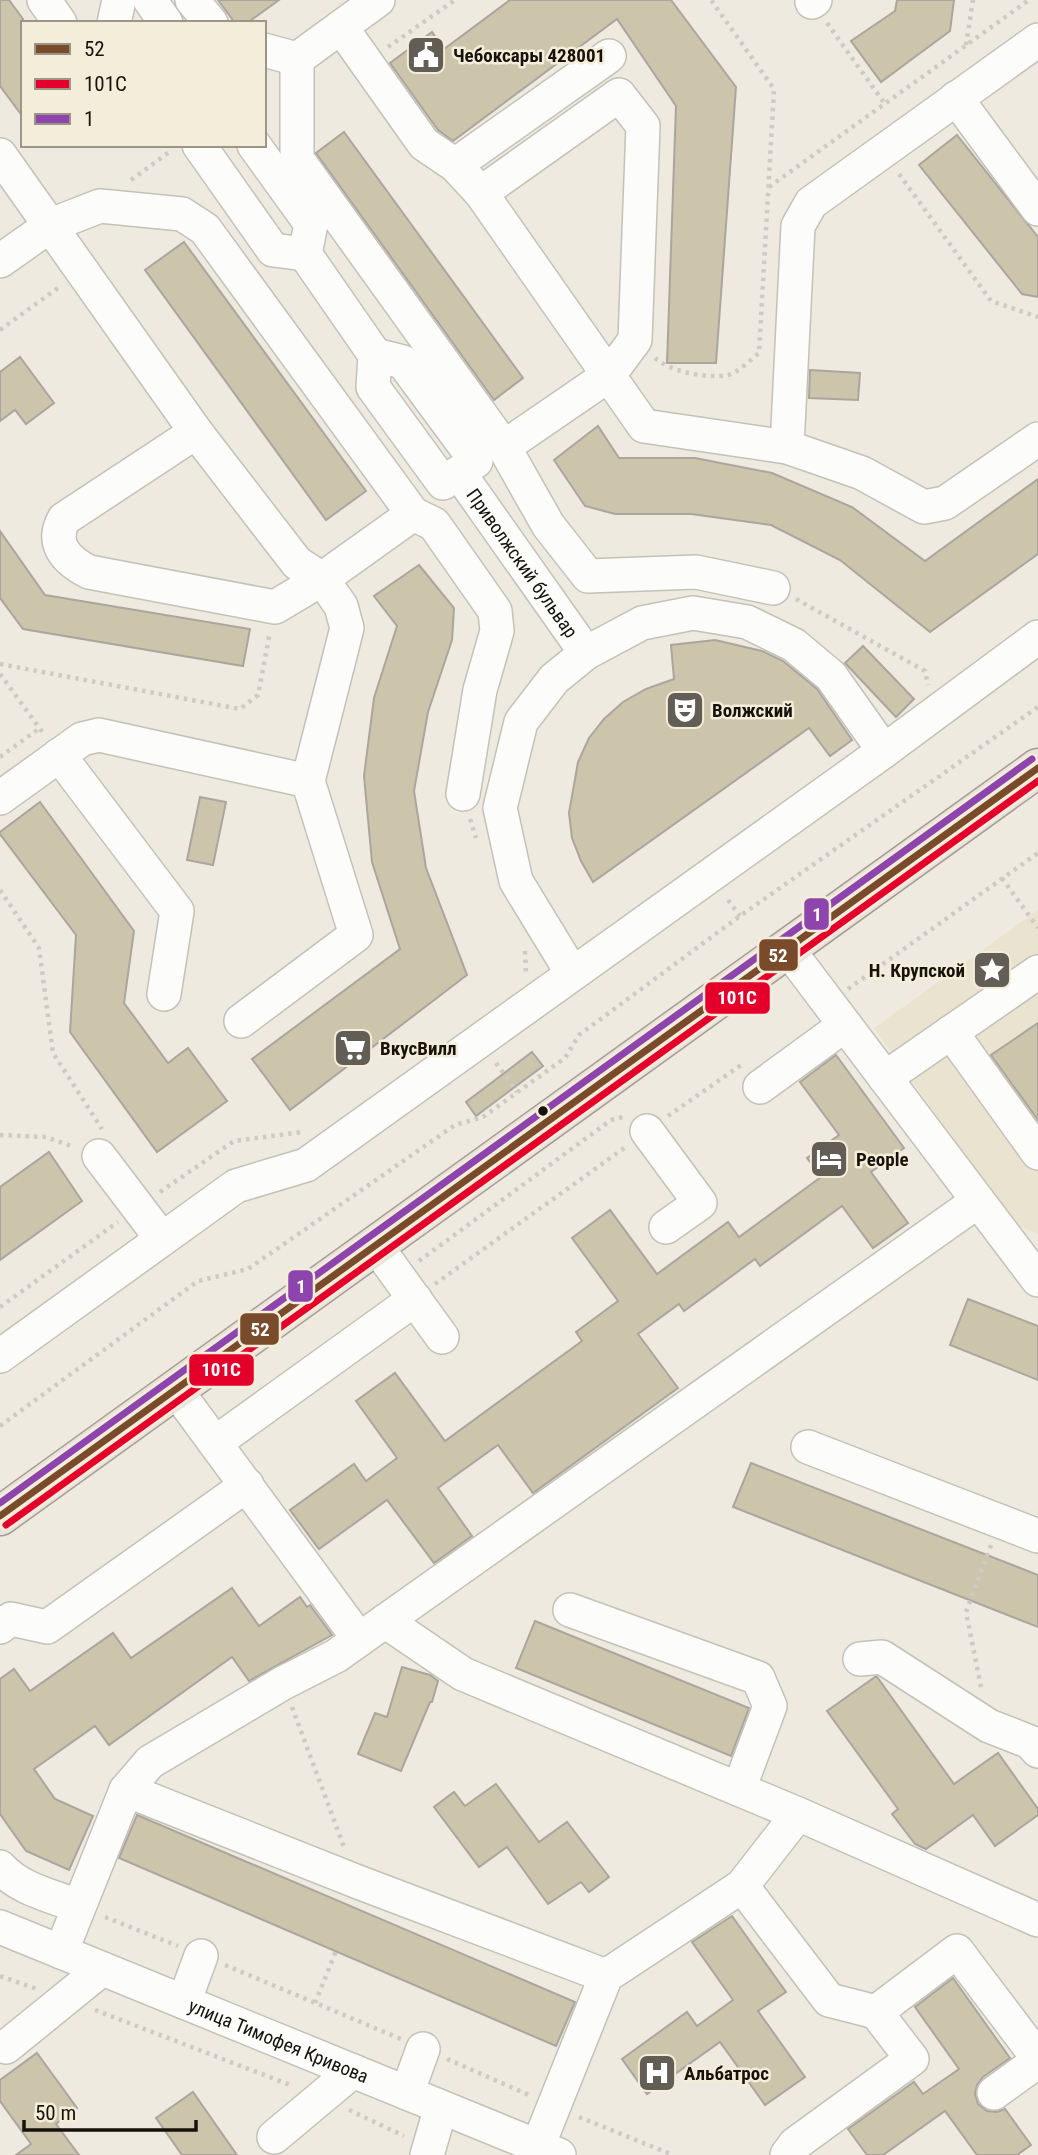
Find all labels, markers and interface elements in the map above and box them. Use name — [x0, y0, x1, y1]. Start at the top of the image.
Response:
legend — [21, 21, 266, 147]
public building icon: Чебоксары 428001 — [405, 34, 447, 76]
text: 52 — [84, 37, 105, 61]
place label: Чебоксары 428001 — [453, 44, 605, 67]
text: 101С — [84, 72, 127, 96]
text: 1 — [84, 107, 94, 131]
street label: Приволжский бульвар — [462, 484, 582, 642]
theatre icon: Волжский — [664, 689, 706, 731]
place label: Волжский — [712, 699, 793, 722]
line badge: 1 — [803, 897, 830, 931]
text: 1 — [812, 903, 822, 926]
line badge: 52 — [758, 938, 799, 972]
text: 52 — [768, 944, 788, 967]
place icon: Н. Крупской — [971, 949, 1013, 991]
place label: Н. Крупской — [869, 959, 965, 982]
line badge: 101С — [704, 981, 771, 1015]
text: 101С — [717, 986, 757, 1009]
supermarket icon: ВкусВилл — [332, 1027, 374, 1069]
place label: ВкусВилл — [380, 1037, 457, 1060]
unlabelled marker — [536, 1104, 550, 1118]
hotel icon: People — [808, 1138, 850, 1180]
place label: People — [856, 1148, 909, 1171]
line badge: 1 — [287, 1269, 314, 1303]
text: 1 — [296, 1275, 306, 1298]
line badge: 52 — [239, 1312, 280, 1346]
text: 52 — [250, 1318, 270, 1341]
line badge: 101С — [188, 1353, 255, 1387]
text: 101С — [201, 1358, 241, 1381]
street label: улица Тимофея Кривова — [185, 1994, 372, 2088]
hospital icon: Альбатрос — [636, 2052, 678, 2094]
place label: Альбатрос — [684, 2062, 769, 2085]
scale bar — [24, 2088, 196, 2132]
text: 50 m — [35, 2101, 76, 2125]

